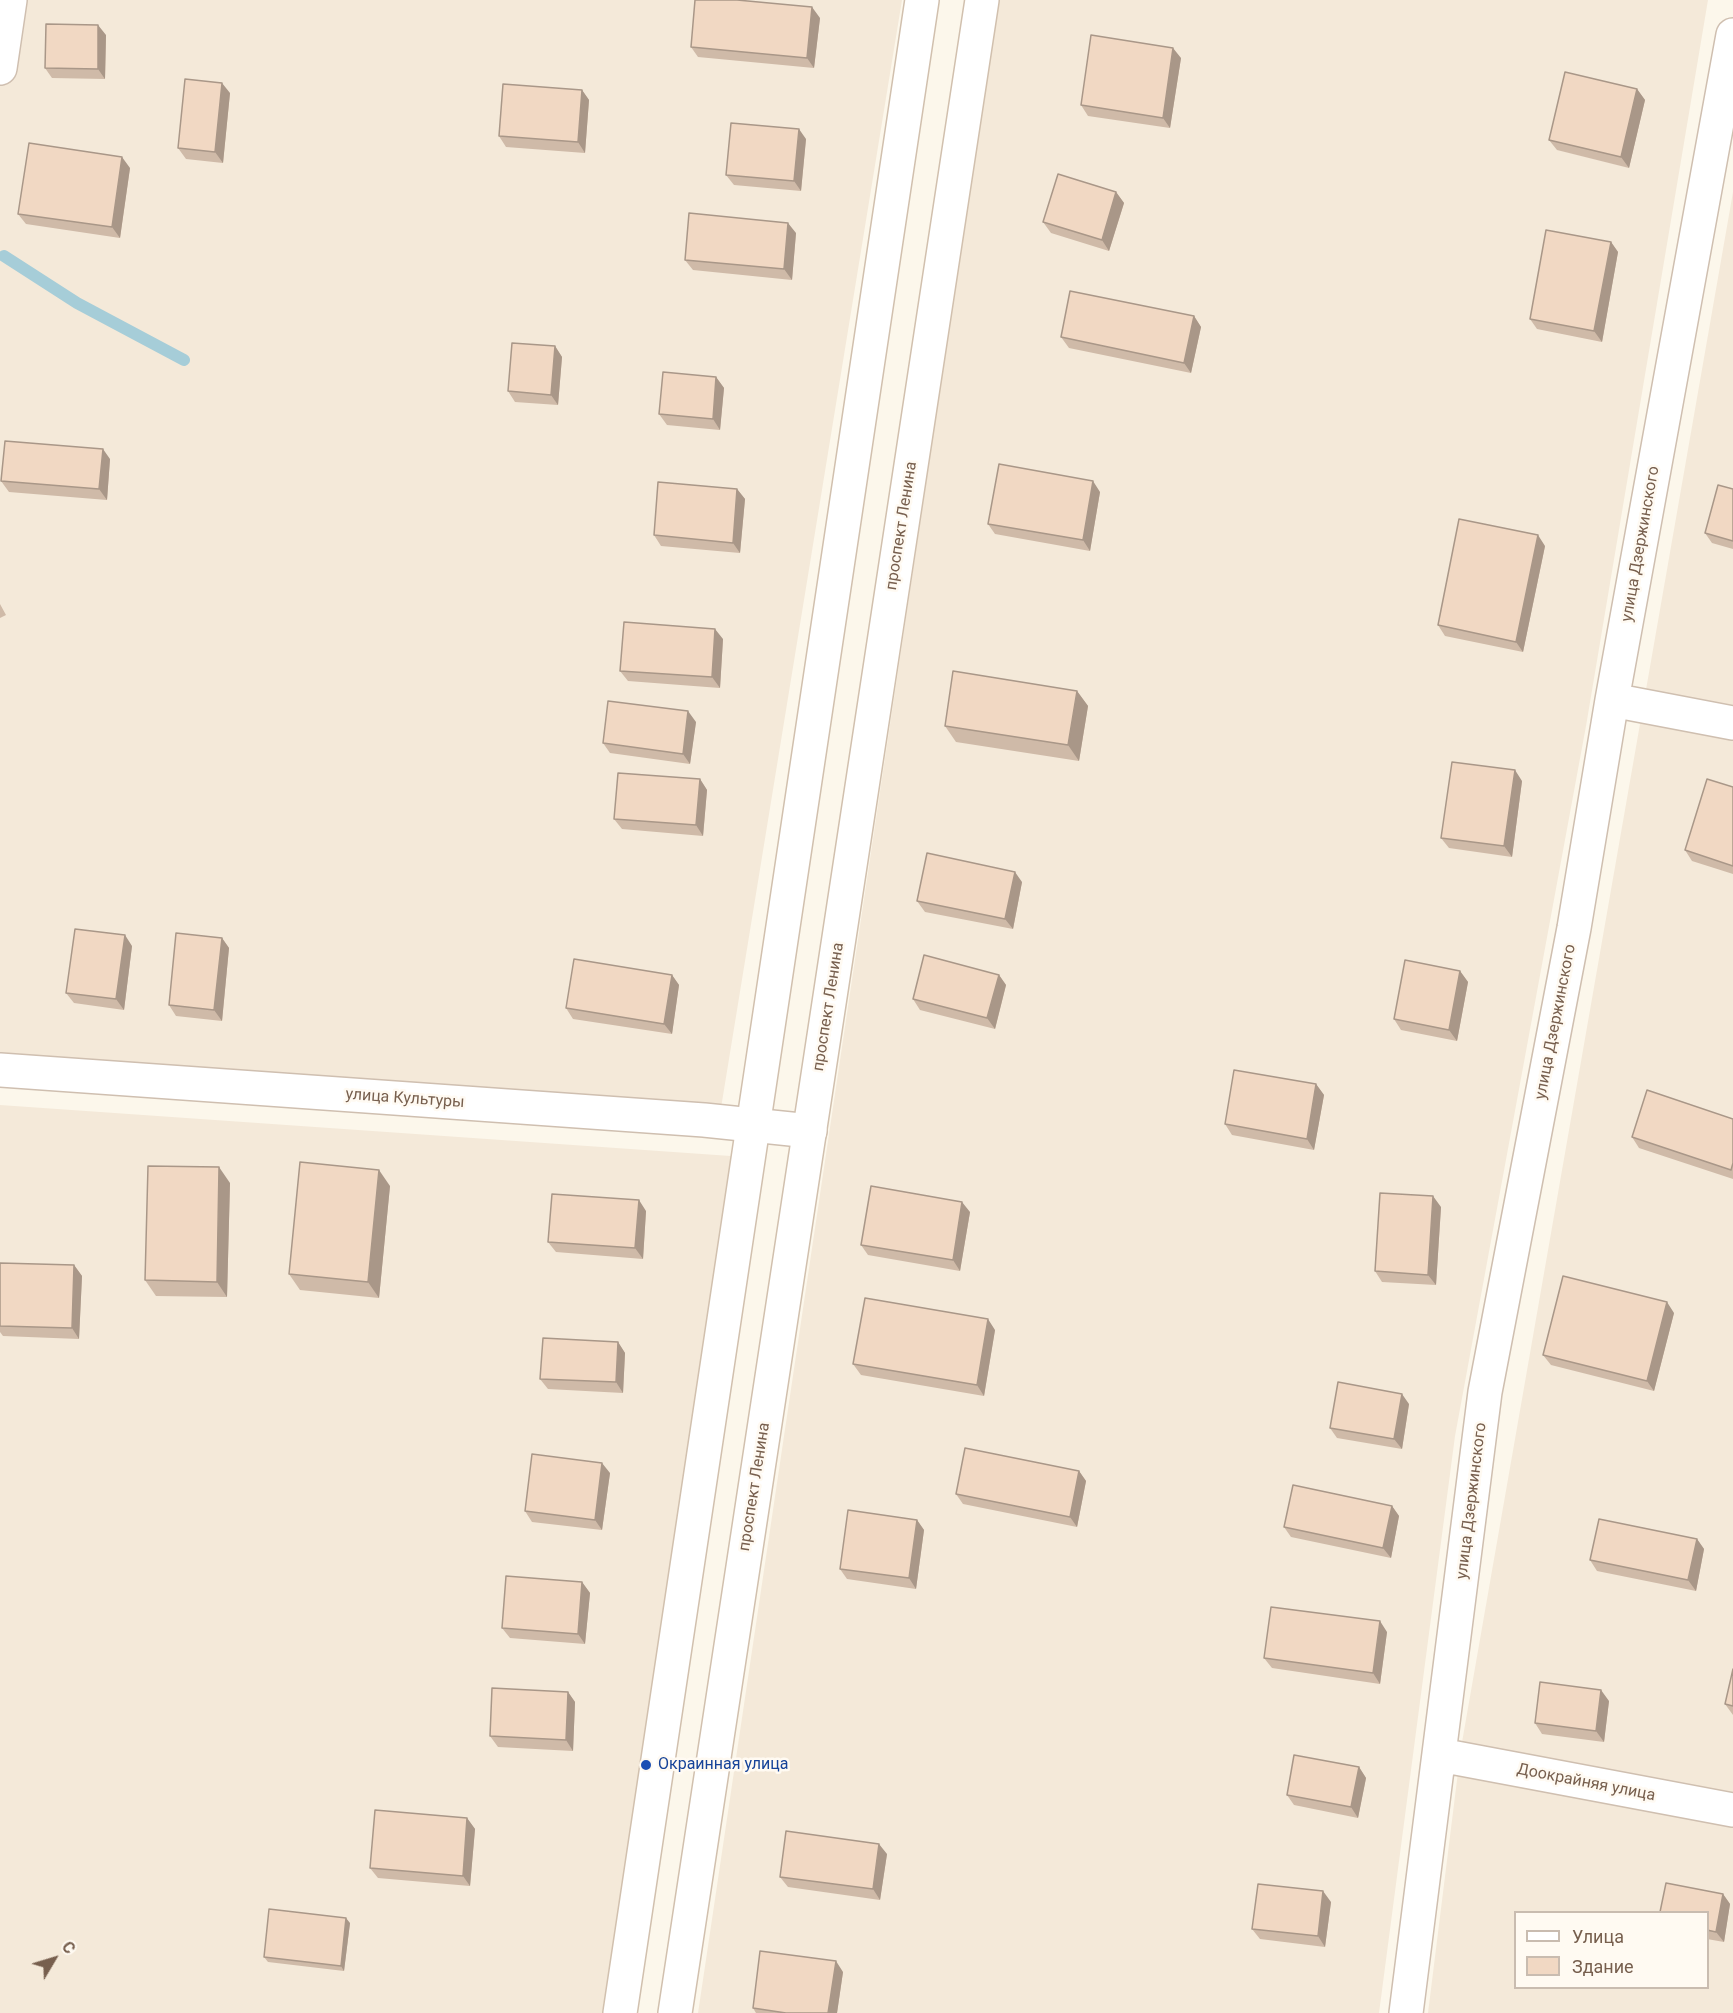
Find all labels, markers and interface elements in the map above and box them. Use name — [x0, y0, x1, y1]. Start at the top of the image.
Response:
street label: проспект Ленина — [882, 460, 922, 592]
street label: улица Дзержинского — [1618, 465, 1664, 623]
street label: проспект Ленина — [809, 941, 849, 1073]
street label: улица Дзержинского — [1532, 943, 1580, 1101]
street label: улица Культуры — [345, 1085, 465, 1113]
street label: проспект Ленина — [735, 1421, 775, 1553]
street label: улица Дзержинского — [1453, 1422, 1491, 1580]
place label: Окраинная улица — [658, 1755, 788, 1775]
marker: Окраинная улица — [639, 1758, 653, 1772]
street label: Доокрайняя улица — [1515, 1760, 1657, 1806]
legend — [1514, 1911, 1709, 1989]
text: Улица — [1572, 1926, 1624, 1947]
north arrow — [24, 1929, 84, 1989]
text: С — [58, 1938, 79, 1958]
text: Здание — [1572, 1956, 1634, 1977]

